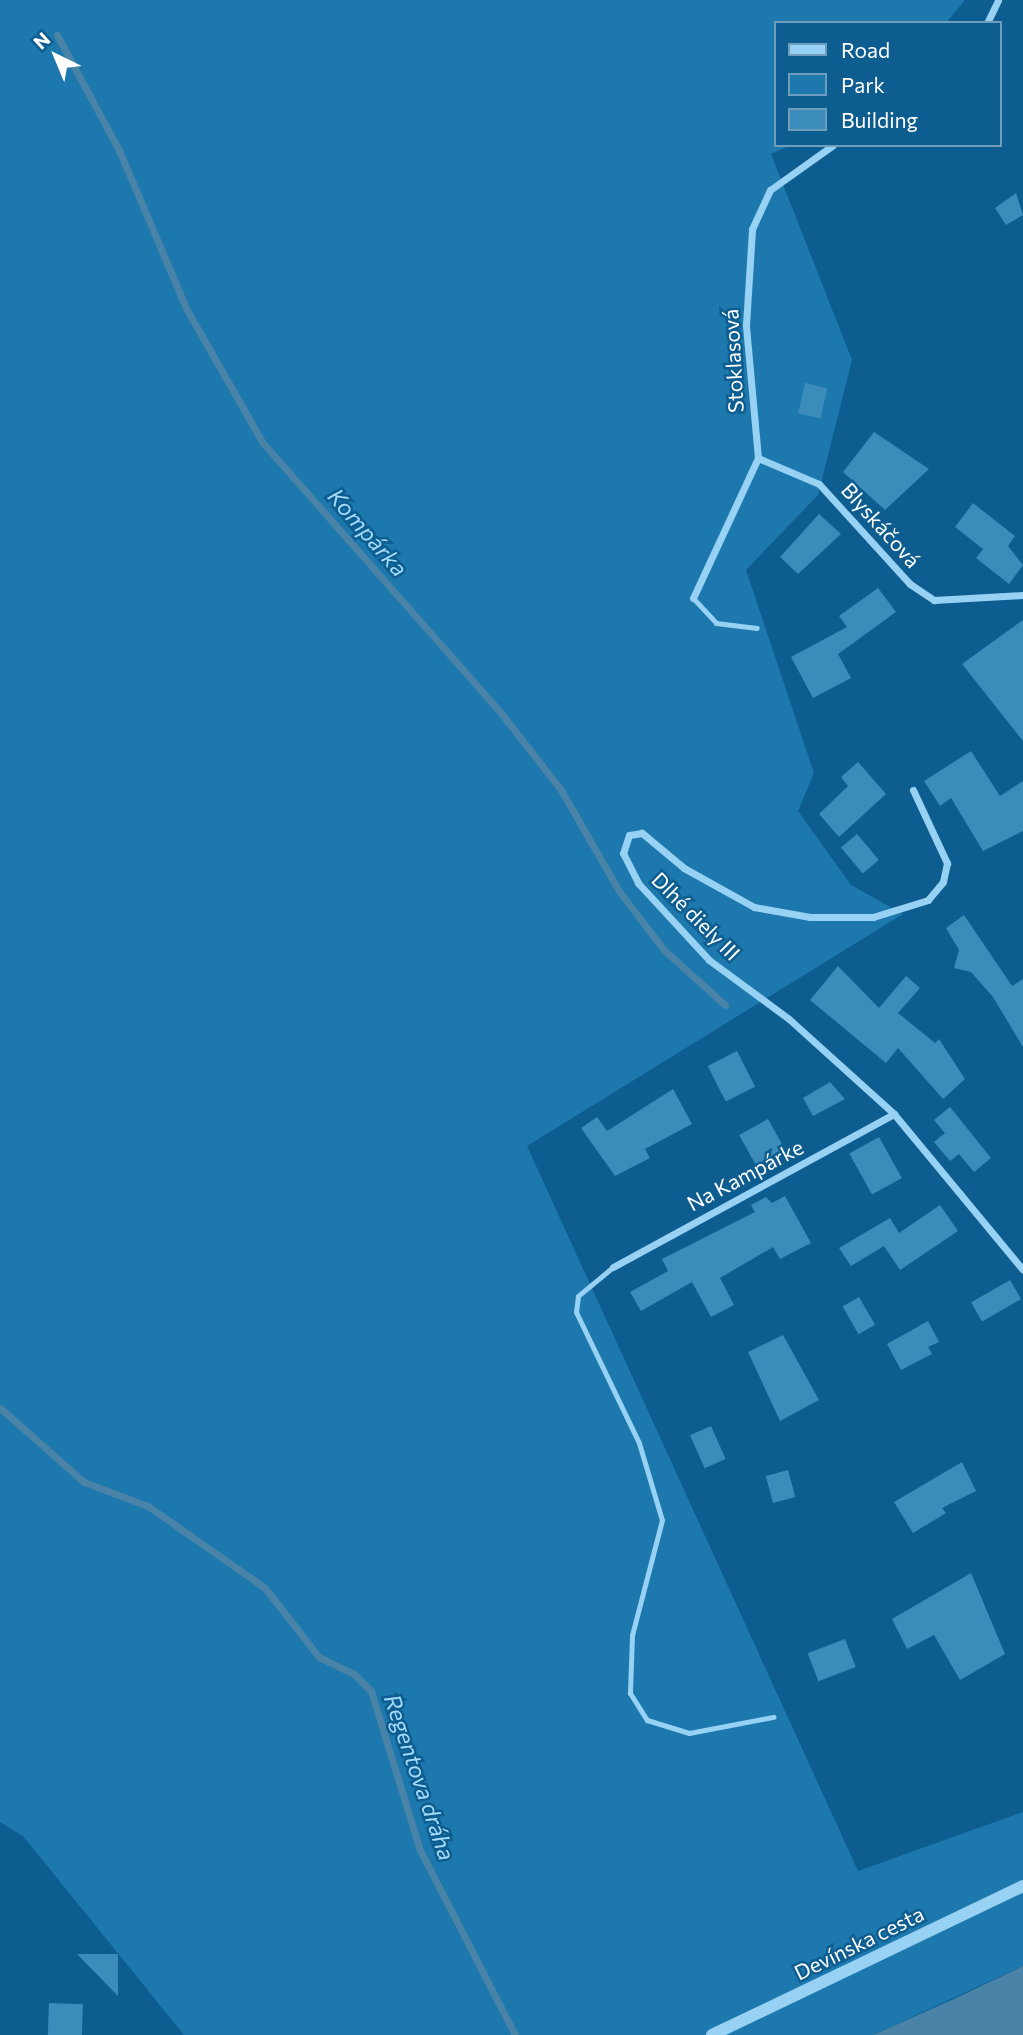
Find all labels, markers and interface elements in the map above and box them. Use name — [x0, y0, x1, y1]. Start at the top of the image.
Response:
north arrow — [21, 21, 91, 91]
legend — [774, 21, 1002, 147]
text: N — [28, 27, 54, 54]
text: Road — [841, 37, 890, 62]
text: Park — [841, 72, 885, 97]
text: Building — [841, 107, 918, 132]
street label: Stoklasová — [718, 308, 748, 414]
street label: Blyskáčová — [836, 477, 926, 573]
water label: Kompárka — [322, 482, 414, 582]
street label: Dlhé diely III — [647, 867, 745, 965]
street label: Na Kampárke — [683, 1134, 807, 1216]
water label: Regentova dráha — [379, 1690, 461, 1864]
street label: Devínska cesta — [790, 1901, 928, 1985]

